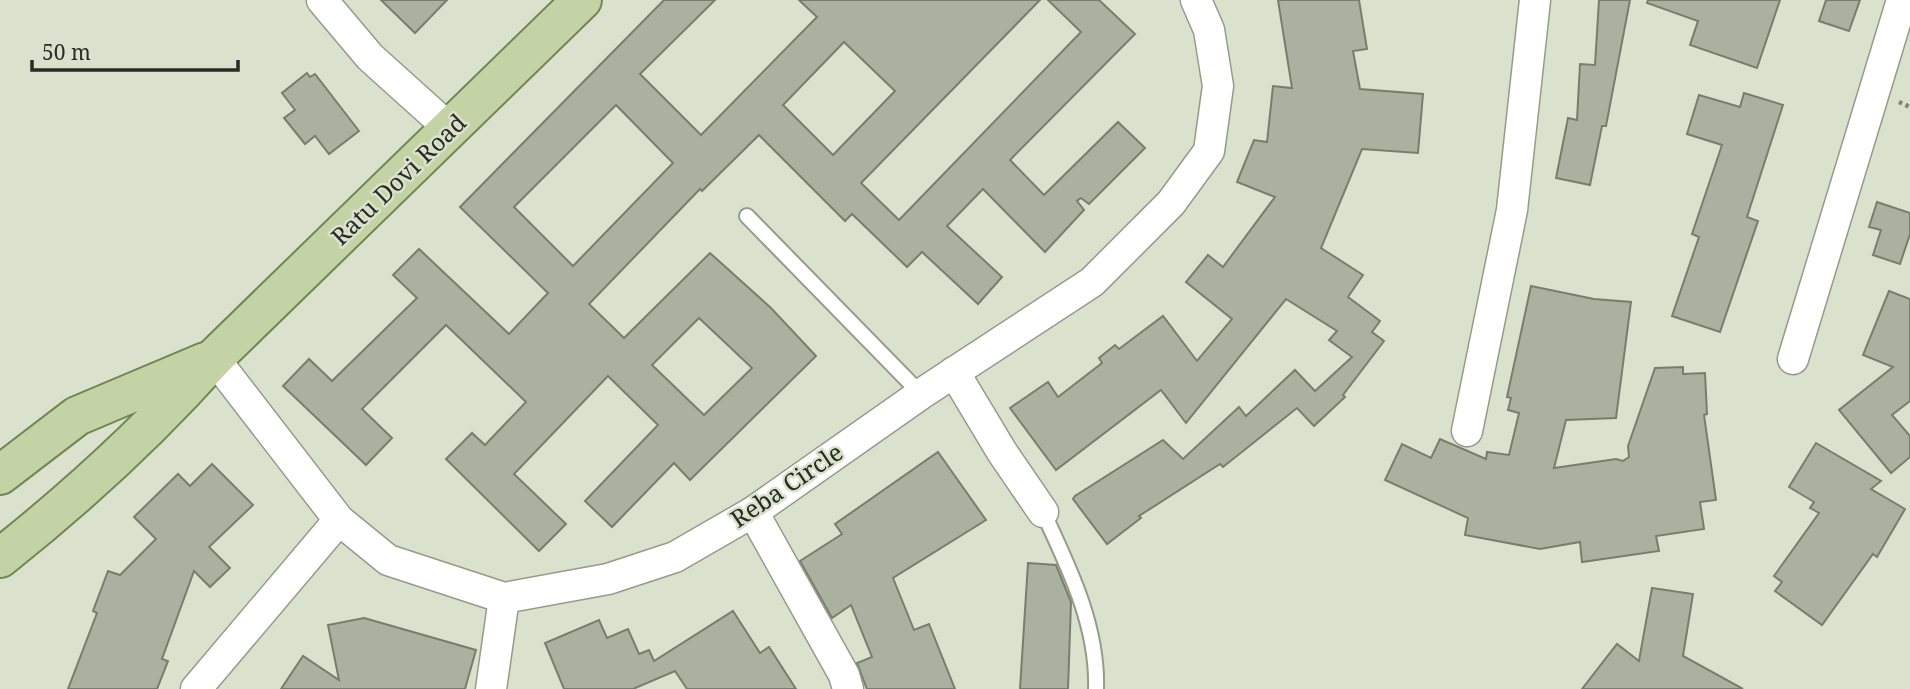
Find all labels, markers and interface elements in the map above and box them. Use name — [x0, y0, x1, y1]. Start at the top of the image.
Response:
scale bar — [32, 28, 238, 72]
text: 50 m — [42, 38, 91, 66]
street label: Ratu Dovi Road — [323, 106, 473, 252]
street label: Reba Circle — [724, 435, 849, 534]

